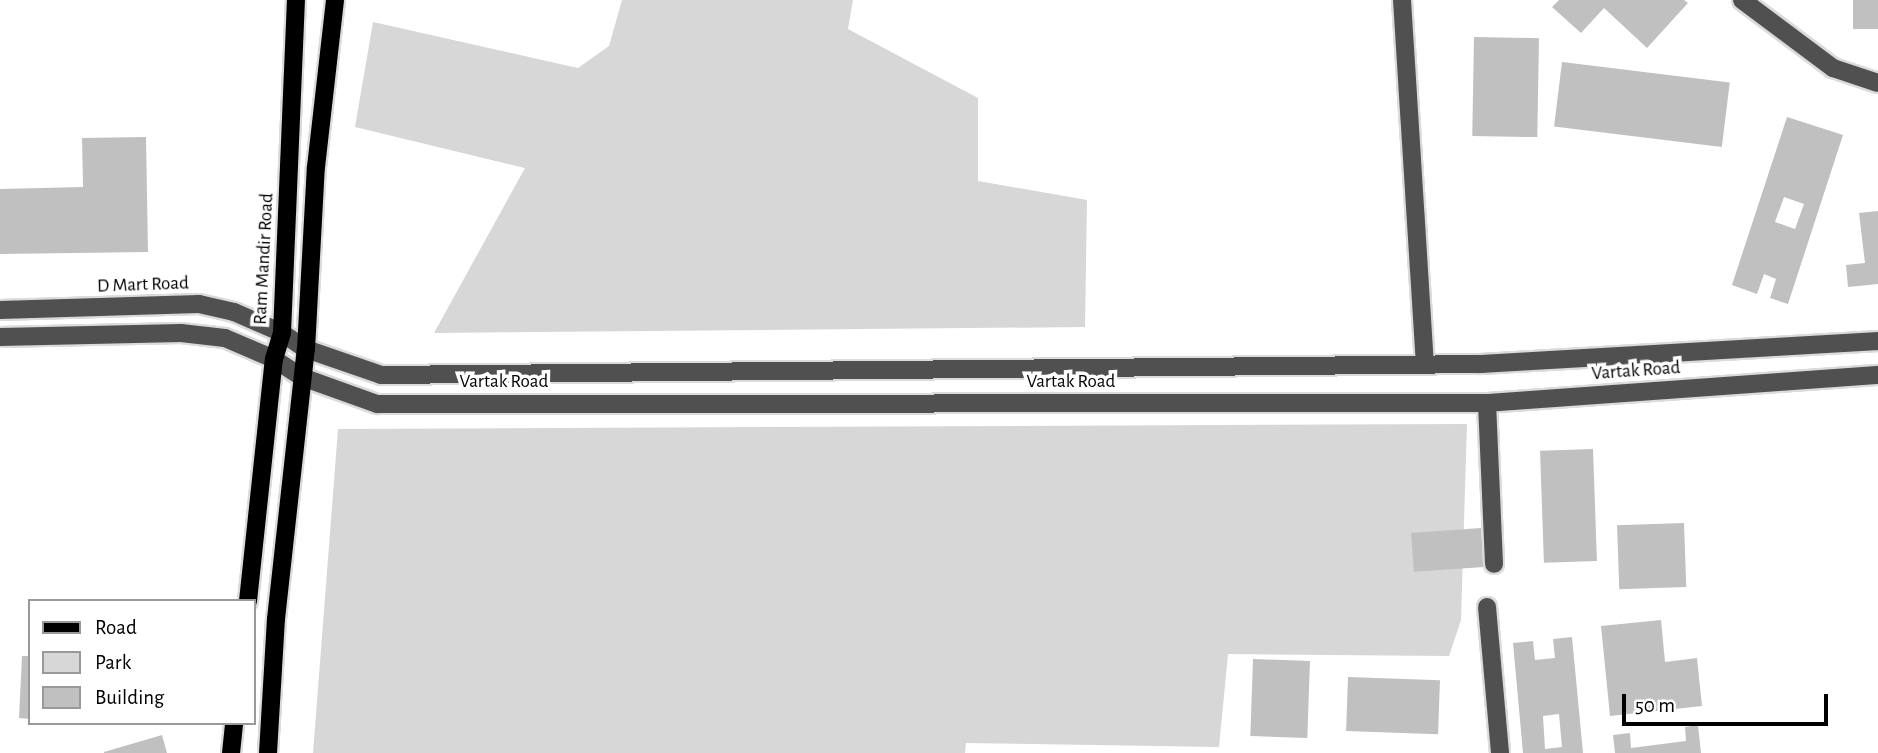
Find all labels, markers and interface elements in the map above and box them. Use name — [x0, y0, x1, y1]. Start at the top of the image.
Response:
street label: Ram Mandir Road — [249, 193, 279, 325]
street label: D Mart Road — [97, 272, 189, 298]
street label: Vartak Road — [1591, 357, 1681, 385]
street label: Vartak Road — [460, 371, 548, 393]
street label: Vartak Road — [1027, 371, 1115, 393]
legend — [28, 599, 256, 725]
text: Road — [95, 617, 137, 638]
text: Park — [95, 652, 131, 673]
scale bar — [1626, 680, 1832, 724]
text: Building — [95, 687, 164, 708]
text: 50 m — [1635, 695, 1675, 716]

